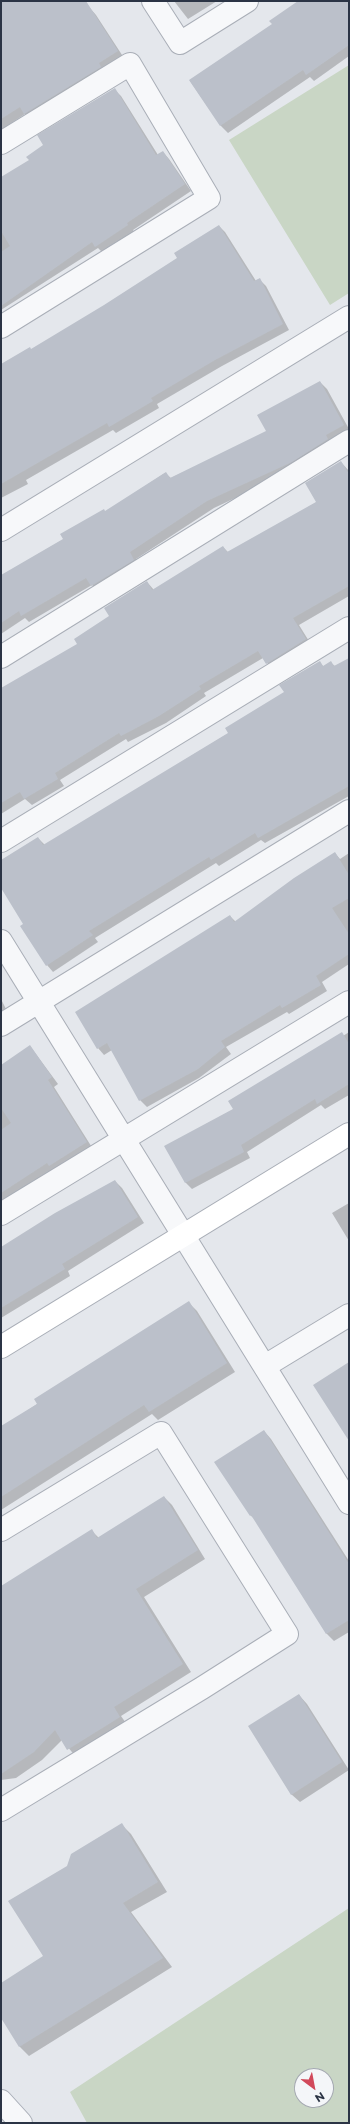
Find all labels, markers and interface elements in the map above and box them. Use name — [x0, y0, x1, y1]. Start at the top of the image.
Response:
north arrow — [294, 2068, 334, 2108]
text: N — [312, 2089, 327, 2106]

